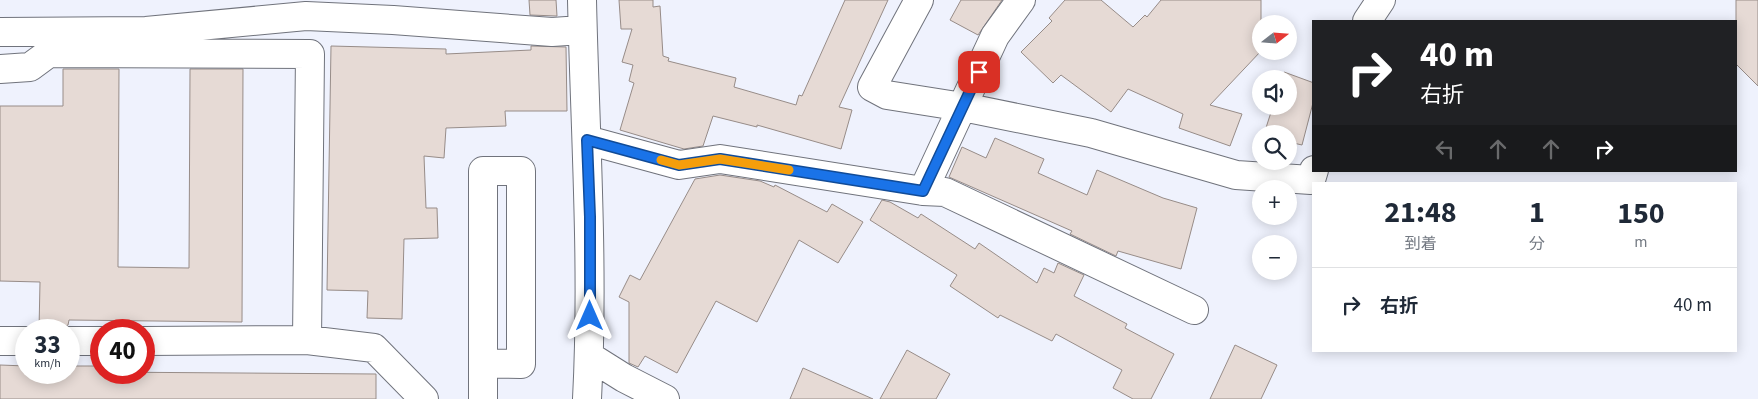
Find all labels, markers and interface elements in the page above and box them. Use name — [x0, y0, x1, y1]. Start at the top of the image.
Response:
north arrow — [1252, 15, 1298, 60]
map controls — [1252, 15, 1297, 280]
text: 40 m — [1420, 30, 1494, 80]
icon: right — [1337, 40, 1402, 105]
pin — [958, 51, 1000, 93]
icon: arrive — [965, 58, 993, 86]
button: sound — [1252, 70, 1297, 115]
text: 右折 — [1420, 79, 1464, 111]
button: search — [1252, 125, 1297, 170]
icon: left — [1431, 135, 1459, 163]
icon: ahead — [1484, 135, 1512, 163]
icon: ahead — [1537, 135, 1565, 163]
icon: right — [1590, 135, 1618, 163]
button: + — [1252, 180, 1297, 225]
text: 21:48 — [1384, 191, 1457, 234]
text: 1 — [1529, 191, 1545, 234]
text: 150 — [1617, 192, 1665, 235]
text: m — [1634, 231, 1648, 253]
text: 到着 — [1404, 233, 1436, 255]
text: 分 — [1529, 233, 1545, 255]
button: − — [1252, 235, 1297, 280]
position arrow — [563, 289, 615, 341]
icon: right — [1337, 291, 1365, 319]
text: 40 m — [1674, 292, 1712, 319]
text: 右折 — [1380, 293, 1418, 320]
speed limit sign: 40 — [90, 319, 155, 384]
text: 33 — [34, 327, 61, 363]
text: km/h — [34, 355, 61, 372]

